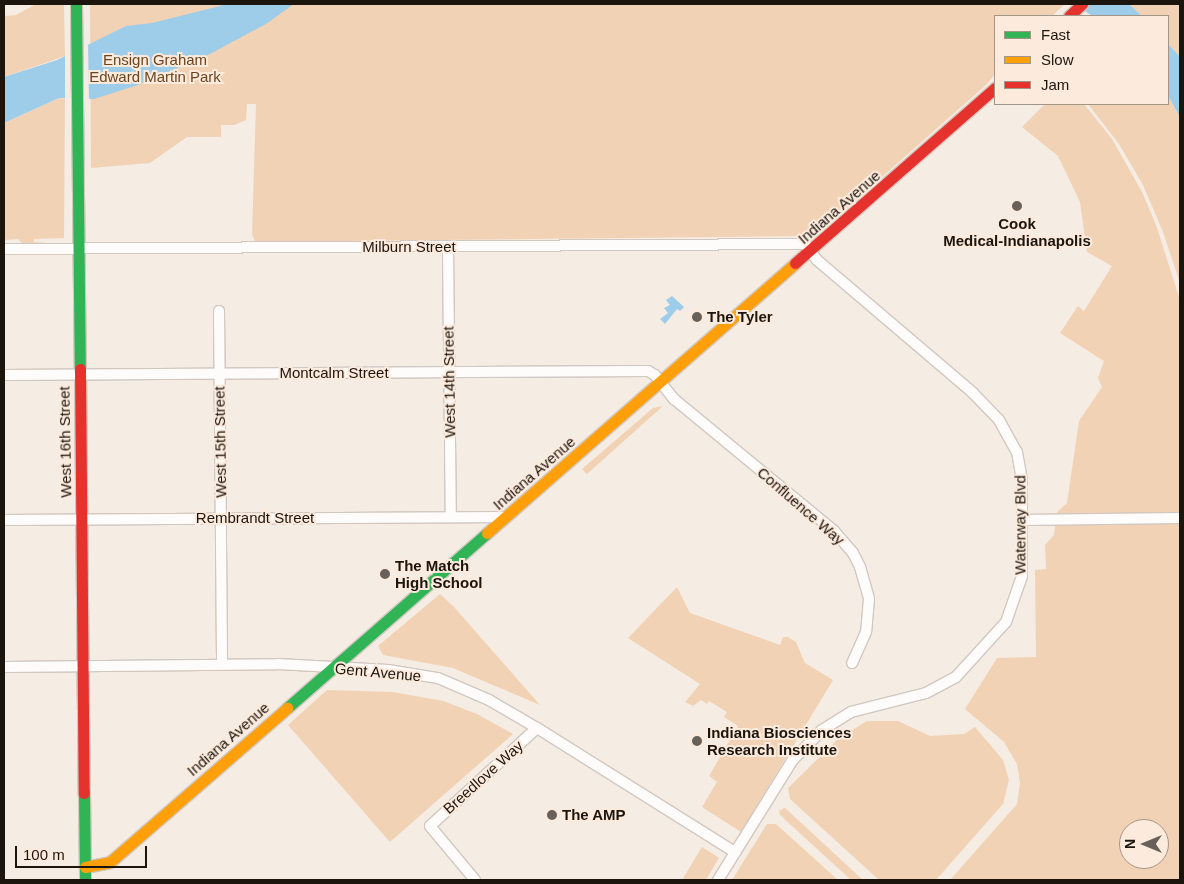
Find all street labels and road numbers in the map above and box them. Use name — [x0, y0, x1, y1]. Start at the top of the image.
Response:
street label: Indiana Avenue — [794, 166, 884, 248]
street label: Milburn Street — [362, 238, 456, 256]
street label: West 14th Street — [439, 326, 459, 438]
street label: Montcalm Street — [279, 364, 389, 382]
street label: West 16th Street — [55, 386, 75, 498]
street label: West 15th Street — [210, 386, 230, 498]
street label: Indiana Avenue — [489, 432, 579, 514]
street label: Confluence Way — [754, 463, 848, 549]
street label: Waterway Blvd — [1011, 475, 1029, 575]
street label: Rembrandt Street — [196, 509, 314, 527]
street label: Gent Avenue — [334, 659, 422, 685]
street label: Indiana Avenue — [183, 698, 273, 780]
street label: Breedlove Way — [439, 736, 527, 818]

